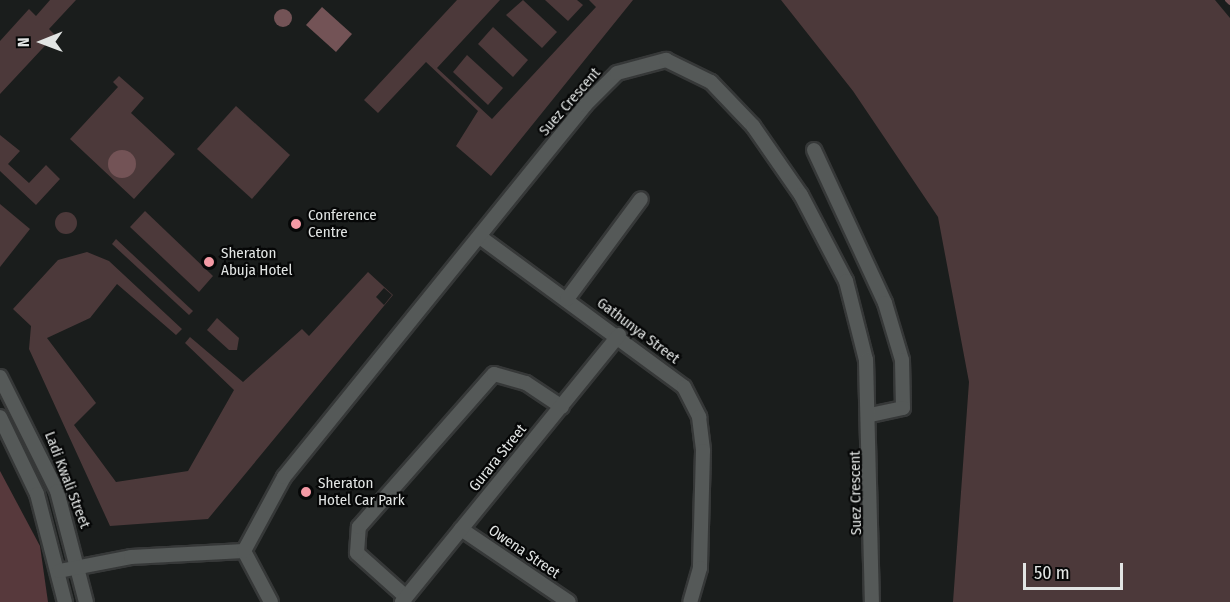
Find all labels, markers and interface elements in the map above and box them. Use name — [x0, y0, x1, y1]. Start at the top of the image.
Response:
north arrow — [12, 12, 72, 72]
text: N — [14, 37, 33, 47]
street label: Suez Crescent — [536, 64, 604, 140]
place label: Conference Centre — [308, 206, 377, 241]
marker: Conference Centre — [289, 217, 303, 231]
place label: Sheraton Abuja Hotel — [221, 244, 292, 279]
marker: Sheraton Abuja Hotel — [202, 255, 216, 269]
street label: Gathunya Street — [593, 294, 683, 368]
street label: Gurara Street — [465, 421, 531, 495]
street label: Ladi Kwali Street — [40, 429, 94, 531]
street label: Suez Crescent — [846, 451, 866, 535]
place label: Sheraton Hotel Car Park — [318, 474, 405, 509]
marker: Sheraton Hotel Car Park — [299, 485, 313, 499]
street label: Owena Street — [485, 522, 563, 582]
scale bar — [1026, 551, 1126, 589]
text: 50 m — [1034, 562, 1070, 584]

